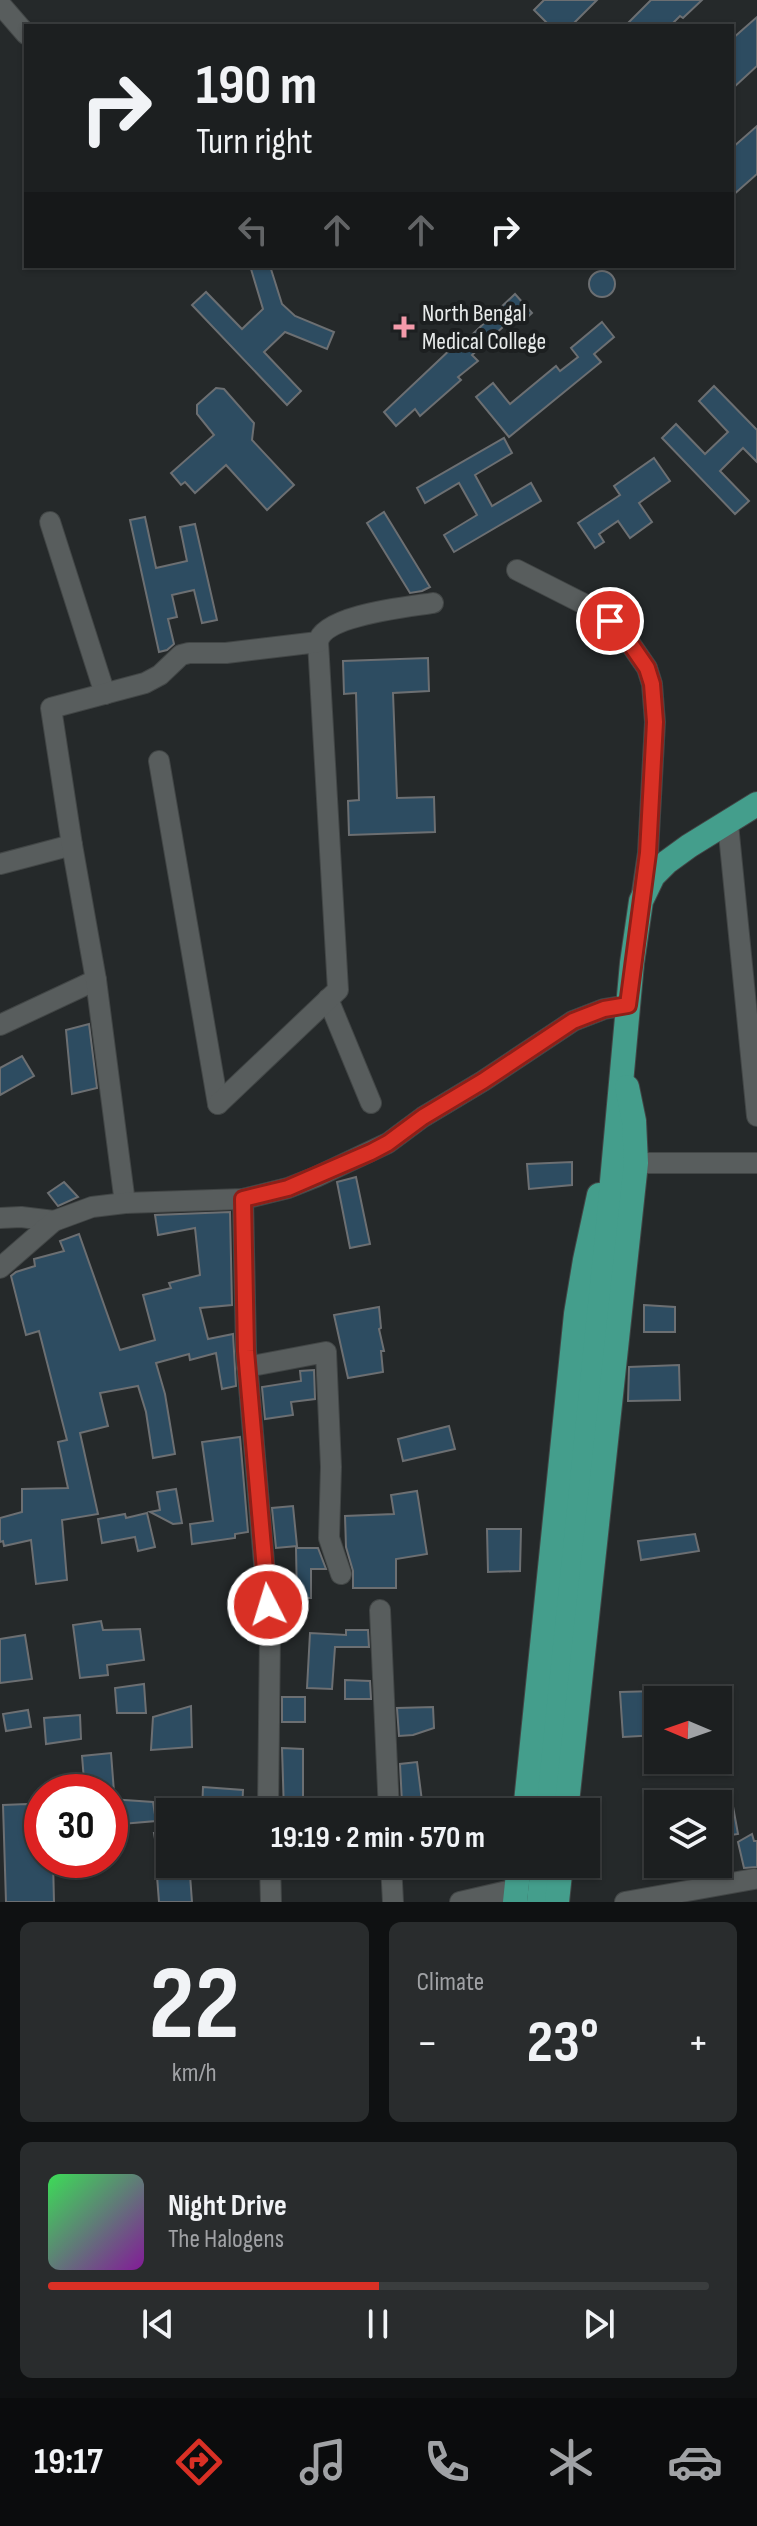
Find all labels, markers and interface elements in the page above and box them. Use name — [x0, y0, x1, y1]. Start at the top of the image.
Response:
text: 190 m — [196, 53, 317, 120]
icon: right — [64, 56, 168, 160]
text: Turn right — [196, 121, 313, 164]
icon: left — [231, 208, 275, 252]
icon: ahead — [315, 208, 359, 252]
icon: ahead — [399, 208, 443, 252]
icon: right — [483, 208, 527, 252]
place label: North Bengal Medical College — [422, 299, 546, 356]
marker: North Bengal Medical College — [393, 316, 415, 338]
pin — [576, 587, 644, 655]
icon: arrive — [588, 599, 632, 643]
position arrow — [226, 1563, 310, 1647]
north arrow — [644, 1686, 732, 1774]
map controls — [644, 1686, 732, 1878]
speed limit sign: 30 — [24, 1774, 128, 1878]
button: layers — [644, 1790, 732, 1878]
text: 19:19 · 2 min · 570 m — [271, 1820, 485, 1856]
text: 22 — [149, 1943, 240, 2068]
text: Climate — [417, 1967, 484, 1998]
text: 23° — [527, 2007, 599, 2079]
text: − — [417, 2017, 438, 2070]
text: + — [687, 2017, 709, 2070]
text: km/h — [172, 2058, 217, 2089]
text: Night Drive — [168, 2188, 287, 2224]
text: The Halogens — [168, 2224, 284, 2255]
icon: previous — [136, 2302, 180, 2346]
icon: pause — [356, 2302, 400, 2346]
icon: next — [577, 2302, 621, 2346]
icon: directions — [171, 2434, 227, 2490]
icon: music — [295, 2434, 351, 2490]
icon: phone — [419, 2434, 475, 2490]
icon: climate — [543, 2434, 599, 2490]
icon: car — [667, 2434, 723, 2490]
text: 19:17 — [34, 2441, 103, 2484]

